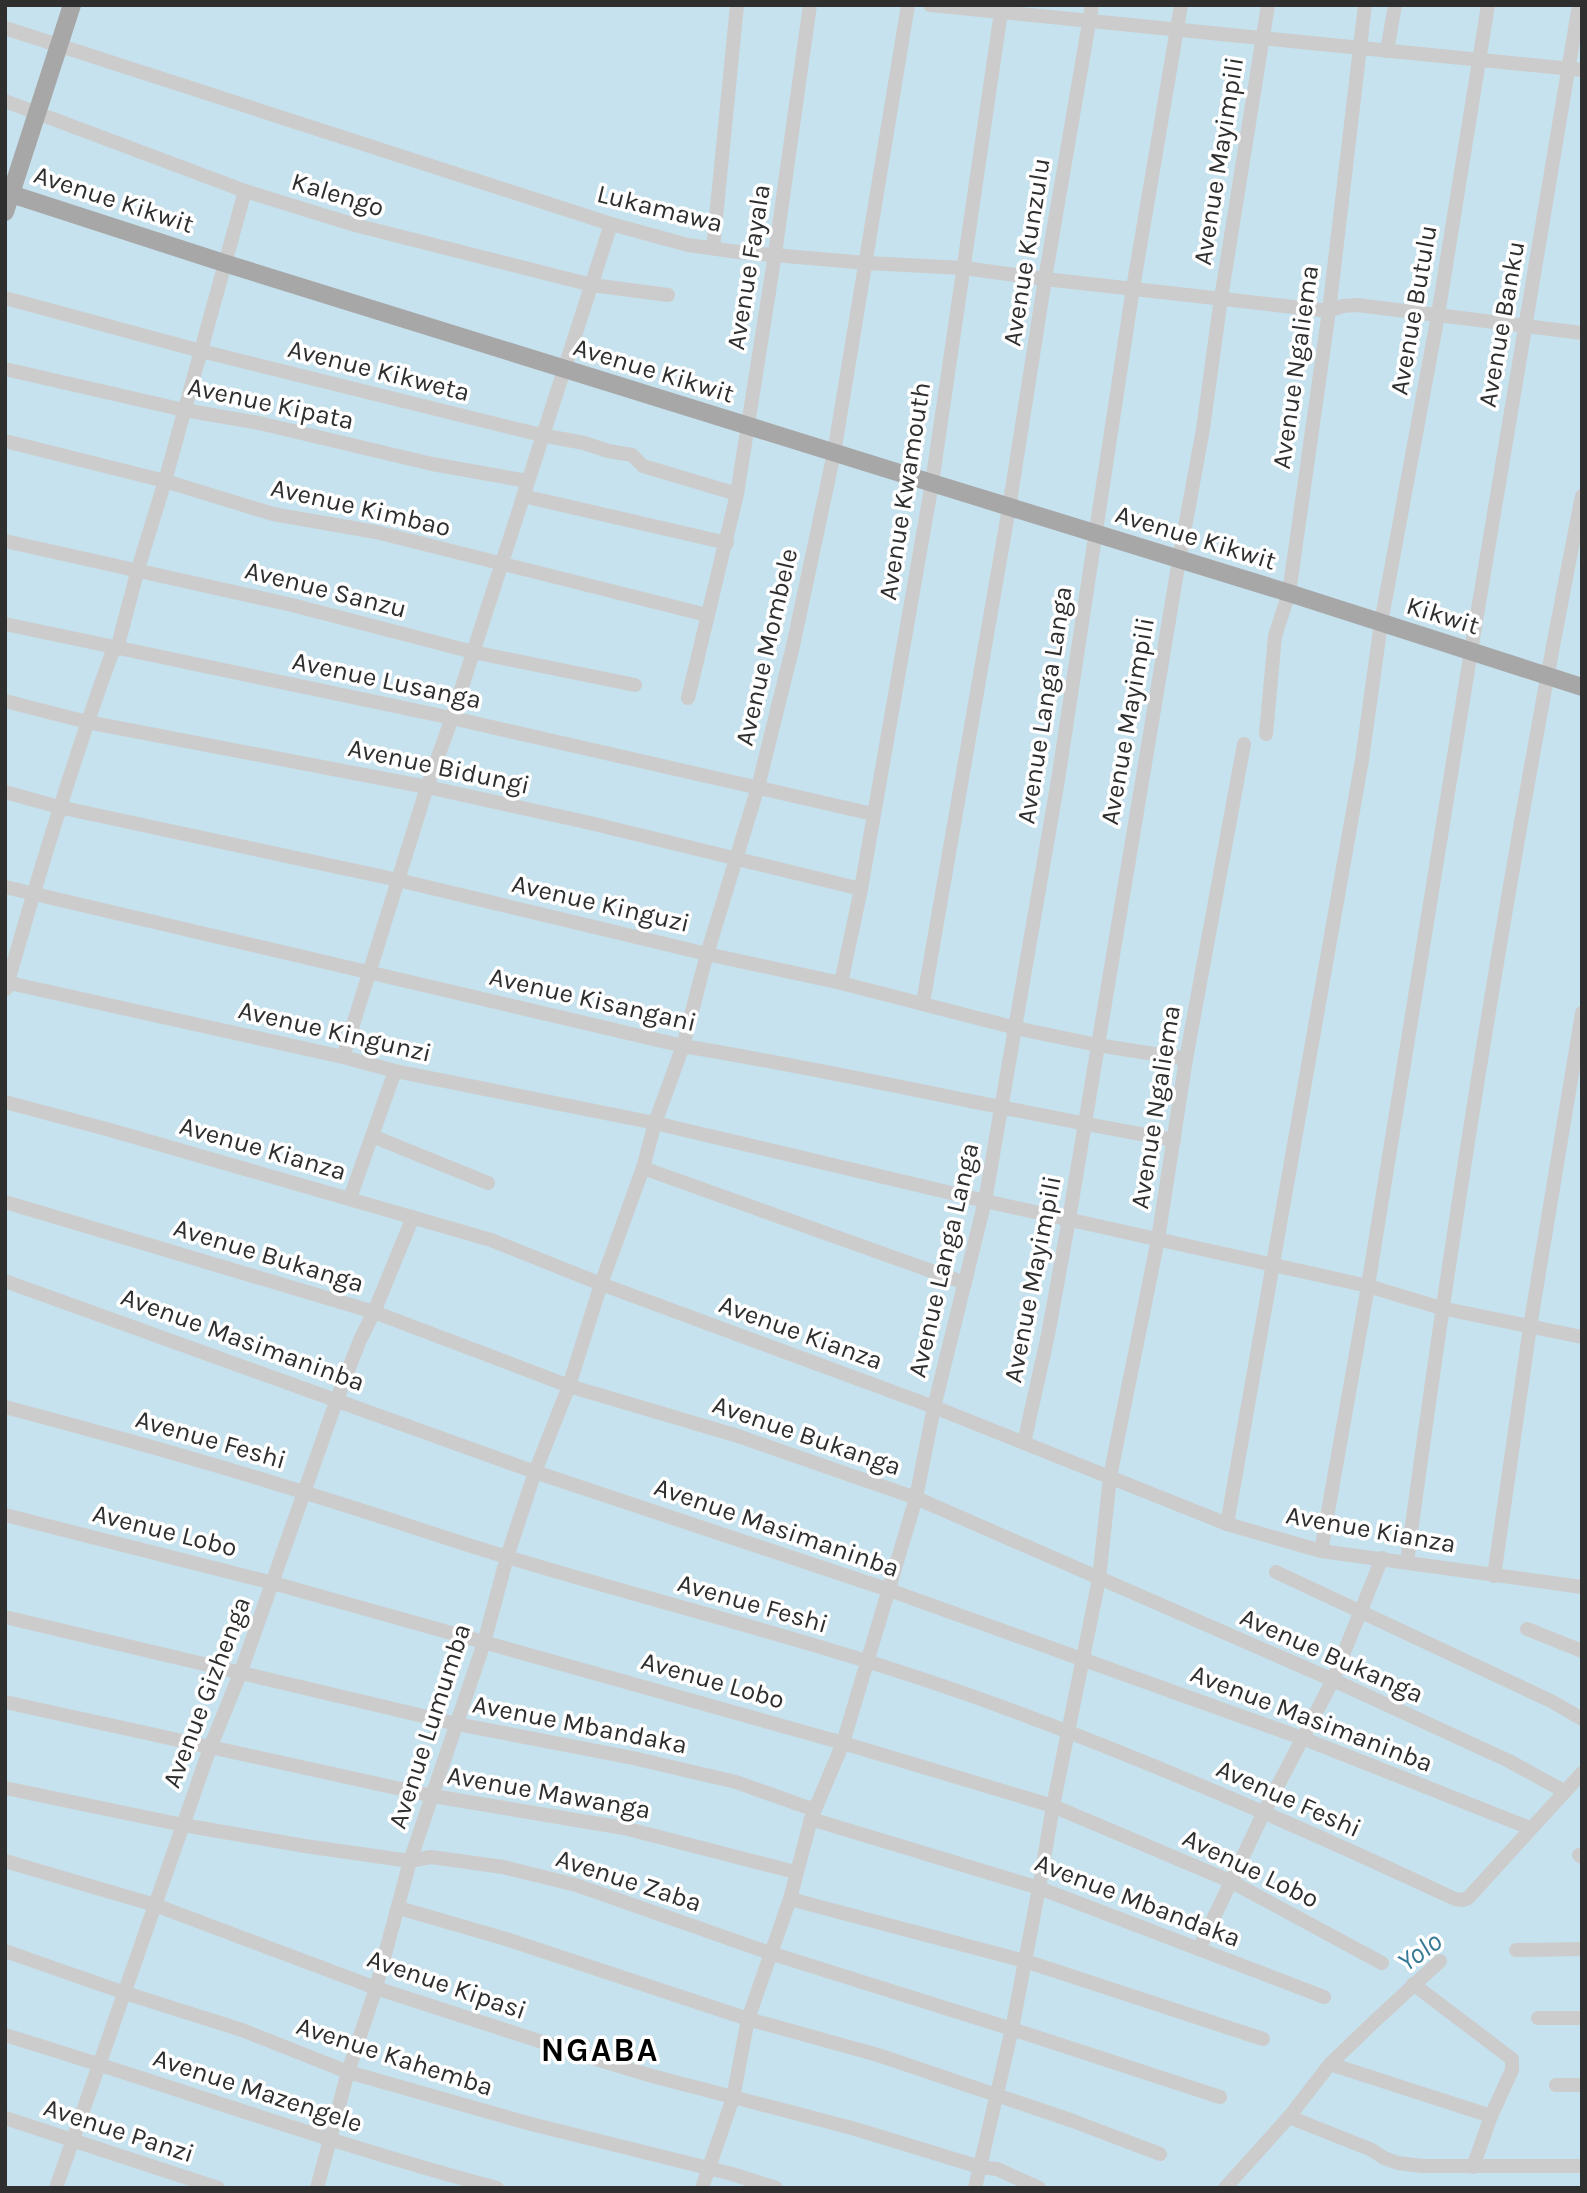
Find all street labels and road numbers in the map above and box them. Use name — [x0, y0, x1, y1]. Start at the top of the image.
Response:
street label: Avenue Mayimpili — [1187, 55, 1250, 267]
street label: Avenue Kunzulu — [996, 156, 1057, 348]
street label: Avenue Kikwit — [30, 159, 198, 240]
street label: Kalengo — [288, 166, 388, 223]
street label: Lukamawa — [594, 178, 726, 239]
street label: Avenue Fayala — [720, 182, 777, 352]
street label: Avenue Butulu — [1383, 223, 1444, 398]
street label: Avenue Banku — [1472, 239, 1531, 410]
street label: Avenue Ngaliema — [1266, 263, 1325, 471]
street label: Avenue Kikwit — [570, 331, 738, 410]
street label: Avenue Kikweta — [285, 333, 473, 408]
street label: Avenue Kipata — [185, 371, 357, 436]
street label: Avenue Kwamouth — [872, 380, 937, 602]
street label: Avenue Kimbao — [268, 472, 454, 543]
street label: Avenue Kikwit — [1112, 498, 1280, 577]
street label: Avenue Mombele — [729, 545, 804, 749]
street label: Avenue Sanzu — [242, 554, 410, 625]
street label: Avenue Langa Langa — [1010, 584, 1079, 826]
street label: Kikwit — [1403, 590, 1483, 641]
street label: Avenue Mayimpili — [1094, 615, 1161, 827]
street label: Avenue Lusanga — [290, 645, 484, 716]
street label: Avenue Bidungi — [345, 732, 533, 801]
street label: Avenue Kinguzi — [509, 868, 693, 939]
street label: Avenue Kisangani — [486, 961, 699, 1038]
street label: Avenue Kingunzi — [235, 994, 434, 1069]
street label: Avenue Ngaliema — [1124, 1003, 1187, 1211]
street label: Avenue Kianza — [176, 1110, 350, 1187]
street label: Avenue Langa Langa — [901, 1140, 986, 1381]
street label: Avenue Mayimpili — [997, 1173, 1068, 1385]
street label: Avenue Bukanga — [170, 1212, 368, 1299]
street label: Avenue Masimaninba — [117, 1281, 369, 1398]
street label: Avenue Kianza — [715, 1288, 887, 1376]
street label: Avenue Bukanga — [709, 1389, 905, 1482]
street label: Avenue Feshi — [132, 1403, 290, 1476]
street label: Avenue Masimaninba — [650, 1471, 903, 1584]
street label: Avenue Lobo — [89, 1498, 240, 1563]
street label: Avenue Kianza — [1284, 1499, 1458, 1560]
street label: Avenue Feshi — [674, 1567, 832, 1640]
street label: Avenue Gizhenga — [156, 1592, 257, 1792]
street label: Avenue Bukanga — [1235, 1601, 1428, 1710]
street label: Avenue Lumumba — [382, 1620, 477, 1833]
street label: Avenue Lobo — [638, 1645, 788, 1716]
street label: Avenue Masimaninba — [1186, 1658, 1437, 1779]
street label: Avenue Mbandaka — [470, 1688, 690, 1760]
street label: Avenue Feshi — [1212, 1753, 1366, 1844]
street label: Avenue Mawanga — [445, 1759, 653, 1826]
street label: Avenue Lobo — [1178, 1822, 1324, 1915]
street label: Avenue Zaba — [552, 1842, 706, 1919]
street label: Avenue Mbandaka — [1031, 1847, 1245, 1954]
street label: Avenue Kipasi — [363, 1943, 530, 2026]
street label: Avenue Kahemba — [293, 2010, 497, 2103]
street label: Avenue Mazengele — [149, 2042, 366, 2139]
street label: Avenue Panzi — [40, 2092, 198, 2169]

